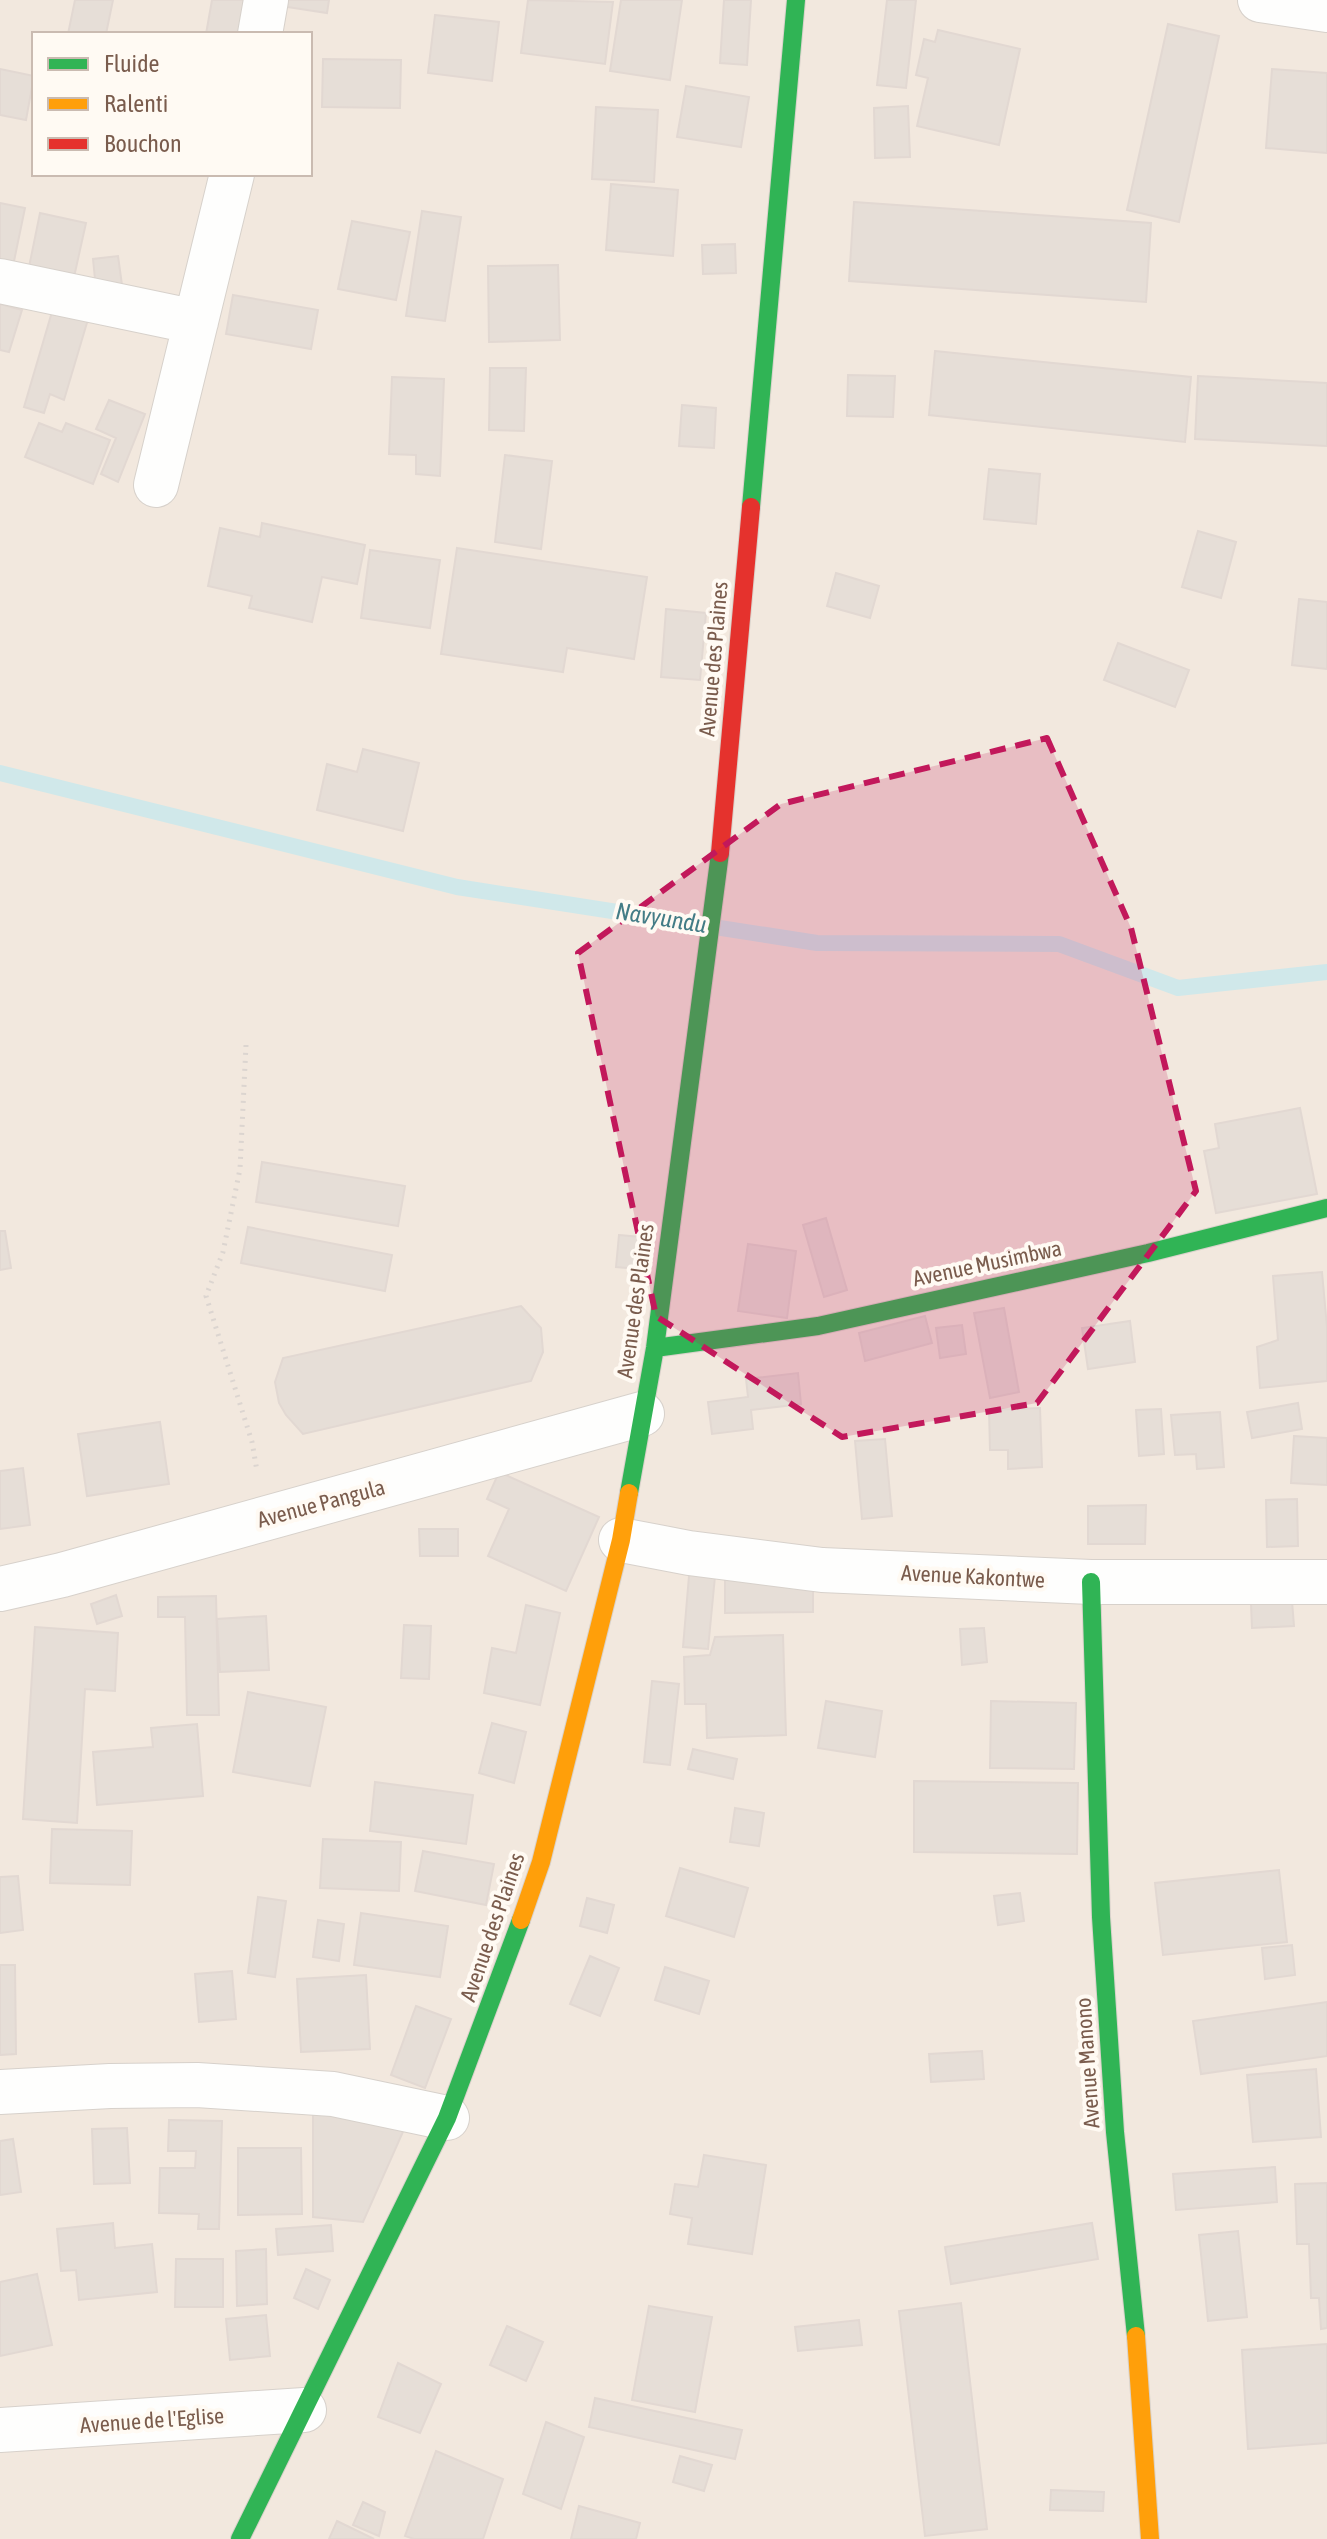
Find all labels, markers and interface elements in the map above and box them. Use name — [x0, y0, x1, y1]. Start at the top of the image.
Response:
legend — [32, 32, 312, 176]
text: Fluide — [104, 50, 159, 77]
text: Ralenti — [104, 90, 168, 117]
text: Bouchon — [104, 130, 182, 157]
street label: Avenue des Plaines — [693, 580, 733, 738]
water label: Navyundu — [614, 897, 709, 938]
street label: Avenue des Plaines — [611, 1222, 659, 1380]
street label: Avenue Musimbwa — [910, 1235, 1064, 1291]
street label: Avenue Pangula — [254, 1473, 388, 1533]
street label: Avenue Kakontwe — [900, 1559, 1046, 1593]
street label: Avenue des Plaines — [454, 1849, 530, 2005]
street label: Avenue Manono — [1069, 1997, 1105, 2129]
street label: Avenue de l'Eglise — [79, 2402, 225, 2438]

